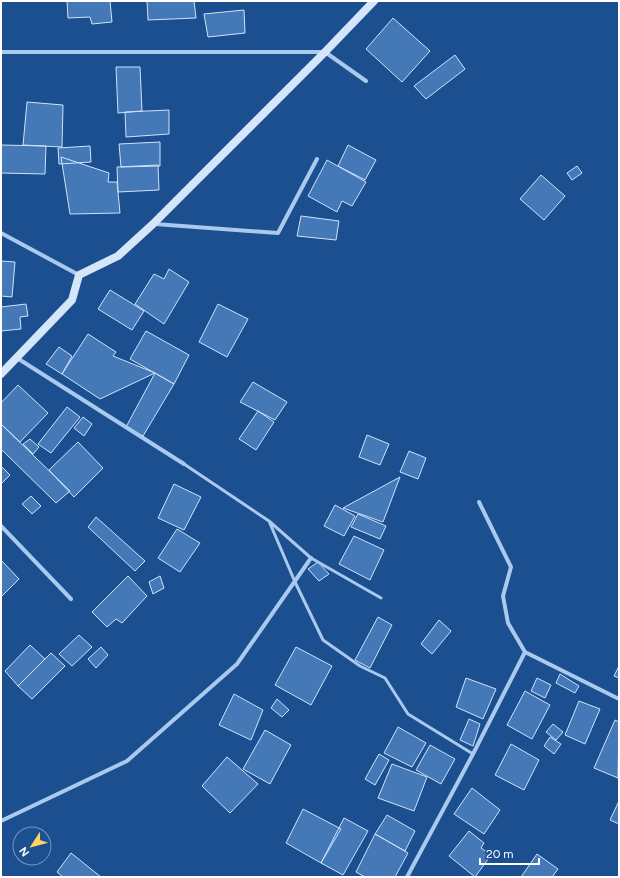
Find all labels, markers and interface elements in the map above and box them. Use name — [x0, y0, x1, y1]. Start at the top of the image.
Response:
north arrow — [12, 826, 52, 866]
scale bar — [480, 840, 539, 866]
text: N — [17, 844, 32, 859]
text: 20 m — [486, 847, 514, 861]

